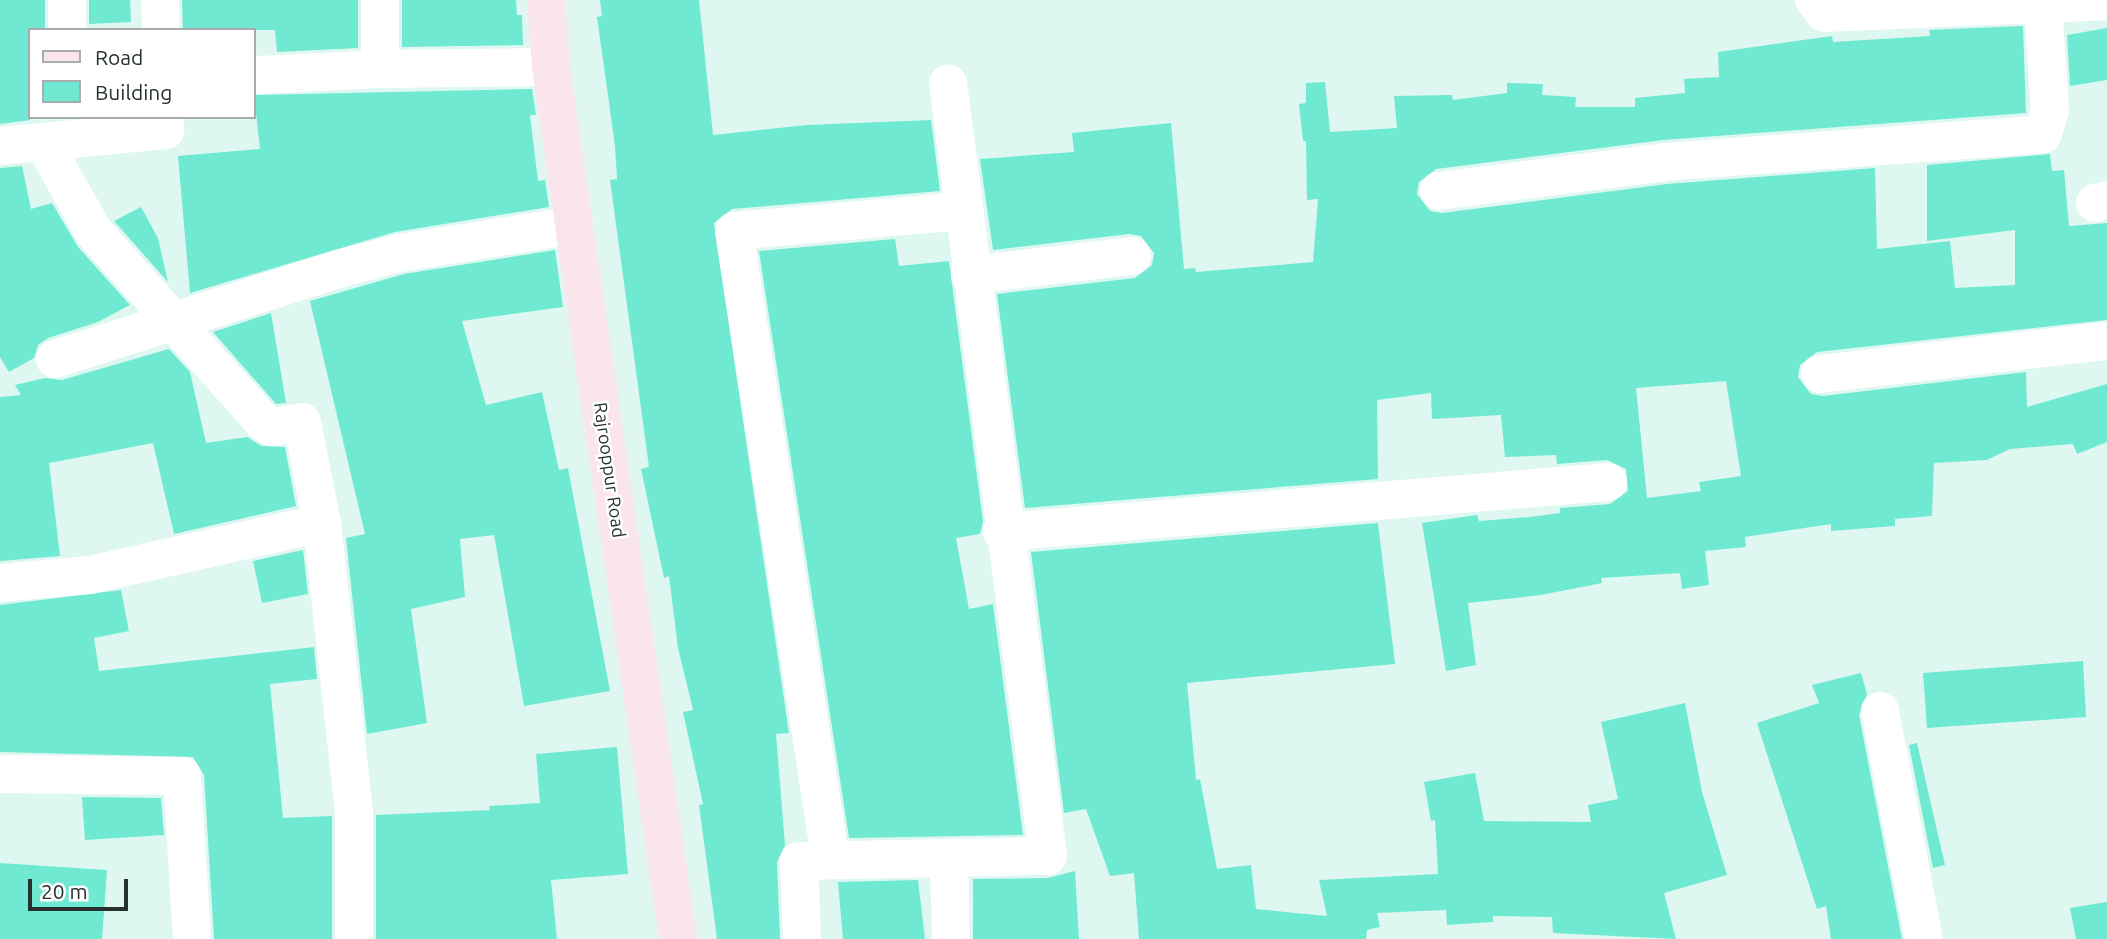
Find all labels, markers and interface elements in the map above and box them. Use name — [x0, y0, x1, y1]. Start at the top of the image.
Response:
legend — [28, 28, 256, 119]
text: Road — [95, 45, 143, 69]
text: Building — [95, 80, 172, 104]
street label: Rajrooppur Road — [590, 401, 630, 539]
scale bar — [32, 866, 131, 910]
text: 20 m — [41, 879, 88, 903]

